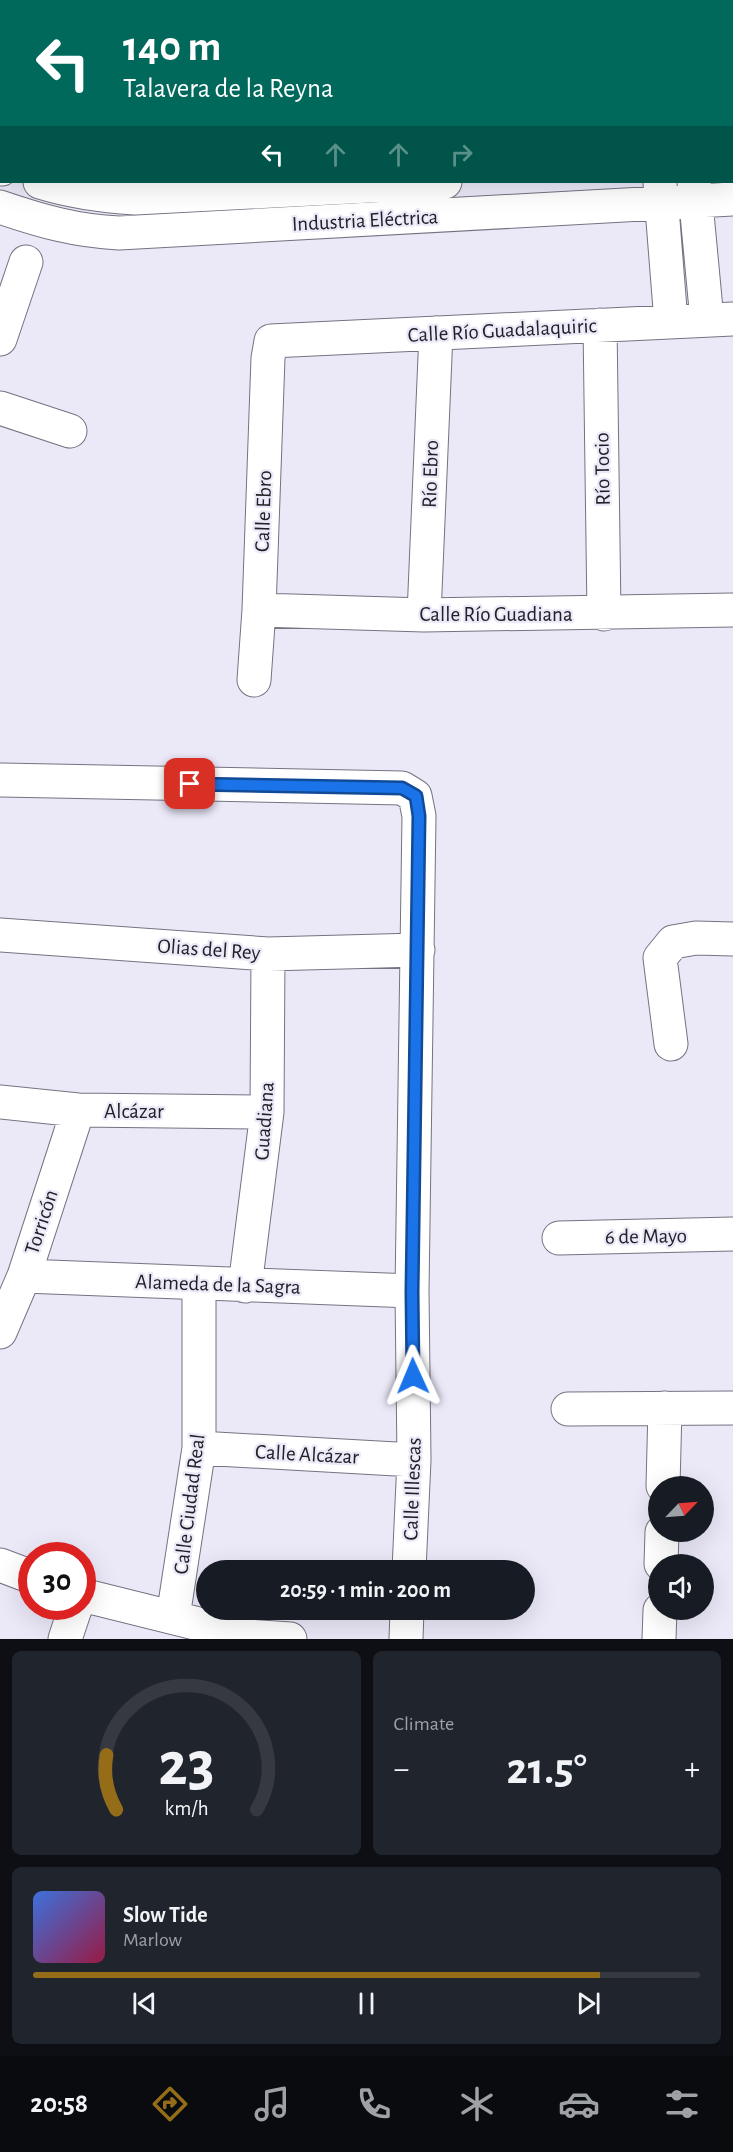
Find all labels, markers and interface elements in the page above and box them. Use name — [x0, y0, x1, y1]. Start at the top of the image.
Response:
icon: left — [24, 24, 102, 102]
text: 140 m — [123, 26, 221, 68]
text: Talavera de la Reyna — [123, 75, 333, 102]
icon: left — [256, 138, 289, 171]
icon: ahead — [319, 138, 352, 171]
icon: ahead — [382, 138, 415, 171]
icon: right — [445, 138, 478, 171]
street label: Industria Eléctrica — [291, 206, 439, 235]
street label: Calle Río Guadalaquiric — [407, 315, 597, 346]
street label: Río Tocio — [591, 432, 614, 506]
street label: Río Ebro — [419, 440, 442, 509]
street label: Calle Ebro — [252, 470, 275, 552]
street label: Calle Río Guadiana — [419, 604, 573, 625]
pin — [164, 758, 215, 809]
icon: arrive — [173, 767, 206, 800]
street label: Olias del Rey — [157, 935, 261, 964]
street label: Guadiana — [251, 1081, 278, 1161]
street label: Alcázar — [104, 1101, 164, 1122]
street label: Torricón — [21, 1187, 62, 1257]
street label: 6 de Mayo — [605, 1225, 687, 1248]
street label: Alameda de la Sagra — [135, 1271, 301, 1298]
position arrow — [381, 1344, 445, 1408]
street label: Calle Ciudad Real — [170, 1433, 209, 1575]
street label: Calle Illescas — [400, 1437, 425, 1541]
street label: Calle Alcázar — [255, 1441, 360, 1468]
north arrow — [648, 1476, 714, 1542]
map controls — [648, 1476, 714, 1620]
speed limit sign: 30 — [18, 1542, 96, 1620]
button: sound — [648, 1554, 714, 1620]
text: 20:59 · 1 min · 200 m — [280, 1579, 451, 1601]
text: Climate — [394, 1714, 454, 1734]
text: 23 — [158, 1734, 214, 1796]
text: 21.5° — [507, 1747, 587, 1792]
text: − — [394, 1753, 409, 1786]
text: + — [684, 1753, 700, 1786]
text: km/h — [164, 1798, 208, 1819]
text: Slow Tide — [123, 1904, 208, 1926]
text: Marlow — [123, 1930, 182, 1950]
icon: previous — [128, 1987, 161, 2020]
icon: pause — [350, 1987, 383, 2020]
icon: next — [572, 1987, 605, 2020]
icon: directions — [149, 2083, 191, 2125]
icon: music — [251, 2083, 293, 2125]
icon: phone — [353, 2083, 395, 2125]
icon: climate — [456, 2083, 498, 2125]
icon: car — [558, 2083, 600, 2125]
icon: filters — [661, 2083, 703, 2125]
text: 20:58 — [30, 2090, 88, 2117]

